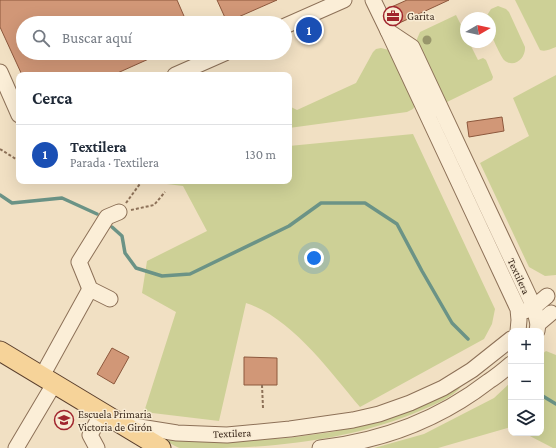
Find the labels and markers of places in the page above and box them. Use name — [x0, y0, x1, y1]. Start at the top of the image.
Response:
office icon: Garita — [382, 5, 404, 27]
place label: Garita — [407, 10, 435, 22]
pin: 1 — [296, 15, 322, 45]
place label: Escuela Primaria Victoria de Girón — [78, 408, 152, 433]
school or university icon: Escuela Primaria Victoria de Girón — [53, 409, 75, 431]

